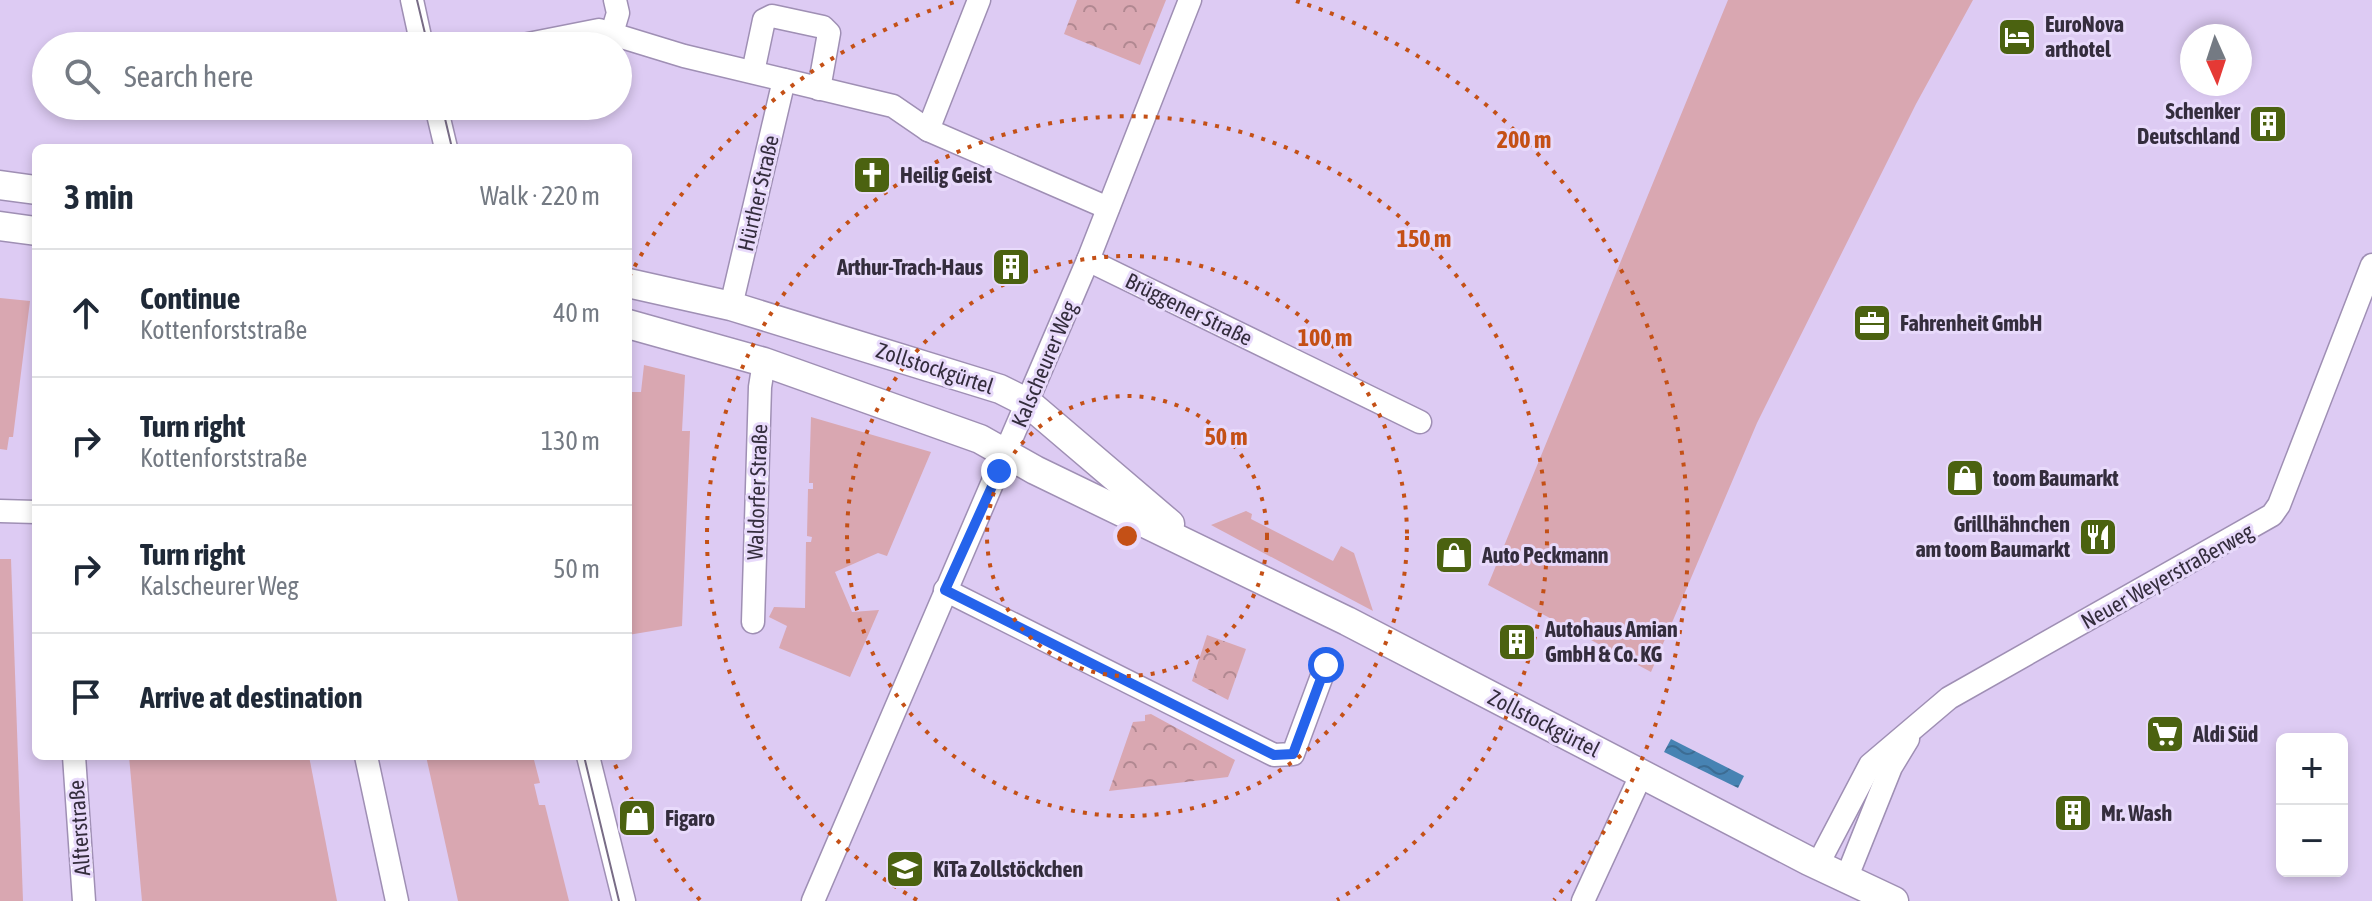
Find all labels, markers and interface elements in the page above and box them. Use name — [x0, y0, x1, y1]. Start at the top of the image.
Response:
place label: EuroNova arthotel — [2045, 11, 2124, 62]
hotel icon: EuroNova arthotel — [1996, 16, 2038, 58]
north arrow — [2180, 24, 2252, 96]
search box — [32, 32, 632, 120]
icon: search — [60, 54, 104, 98]
text: Search here — [124, 59, 253, 93]
place label: Schenker Deutschland — [2137, 98, 2240, 149]
building icon: Schenker Deutschland — [2247, 103, 2289, 145]
text: 200 m — [1497, 126, 1551, 153]
street label: Hürther Straße — [732, 132, 784, 254]
church icon: Heilig Geist — [851, 154, 893, 196]
place label: Heilig Geist — [900, 162, 993, 188]
text: 3 min — [64, 177, 133, 216]
text: Walk · 220 m — [480, 181, 600, 211]
text: 150 m — [1397, 225, 1451, 252]
building icon: Arthur-Trach-Haus — [990, 246, 1032, 288]
place label: Arthur-Trach-Haus — [836, 254, 983, 280]
street label: Brüggener Straße — [1121, 267, 1257, 351]
text: Continue — [140, 281, 240, 315]
icon: ahead — [64, 291, 108, 335]
street label: Kalscheurer Weg — [1006, 297, 1082, 431]
text: 40 m — [553, 298, 600, 328]
office icon: Fahrenheit GmbH — [1851, 302, 1893, 344]
place label: Fahrenheit GmbH — [1900, 310, 2042, 336]
text: Kottenforststraße — [140, 315, 307, 345]
text: 100 m — [1298, 324, 1352, 351]
street label: Zollstockgürtel — [873, 337, 997, 399]
text: Turn right — [140, 409, 246, 443]
icon: right — [64, 419, 108, 463]
text: 50 m — [1204, 423, 1248, 450]
street label: Waldorfer Straße — [742, 424, 772, 560]
text: 130 m — [541, 426, 600, 456]
text: Kottenforststraße — [140, 443, 307, 473]
route end — [981, 453, 1017, 489]
shop icon: toom Baumarkt — [1944, 457, 1986, 499]
place label: toom Baumarkt — [1992, 465, 2119, 491]
place label: Grillhähnchen am toom Baumarkt — [1915, 511, 2071, 562]
restaurant icon: Grillhähnchen am toom Baumarkt — [2077, 516, 2119, 558]
street label: Neuer Weyerstraßerweg — [2076, 518, 2258, 634]
centre of rings — [1113, 522, 1141, 550]
shop icon: Auto Peckmann — [1433, 534, 1475, 576]
text: Turn right — [140, 537, 246, 571]
place label: Auto Peckmann — [1481, 542, 1609, 568]
icon: right — [64, 547, 108, 591]
text: 50 m — [553, 554, 600, 584]
text: Kalscheurer Weg — [140, 571, 299, 601]
place label: Autohaus Amian GmbH & Co. KG — [1544, 616, 1678, 667]
building icon: Autohaus Amian GmbH & Co. KG — [1496, 621, 1538, 663]
route start — [1308, 647, 1344, 683]
icon: arrive — [64, 675, 108, 719]
text: Arrive at destination — [140, 680, 362, 714]
street label: Zollstockgürtel — [1484, 684, 1605, 762]
supermarket icon: Aldi Süd — [2144, 713, 2186, 755]
place label: Aldi Süd — [2192, 721, 2258, 747]
map controls — [2276, 733, 2348, 877]
button: + — [2276, 733, 2348, 805]
street label: Alfterstraße — [63, 779, 95, 877]
building icon: Mr. Wash — [2052, 792, 2094, 834]
shop icon: Figaro — [616, 797, 658, 839]
place label: Mr. Wash — [2101, 800, 2172, 826]
place label: Figaro — [665, 805, 715, 831]
button: − — [2276, 805, 2348, 877]
school or university icon: KiTa Zollstöckchen — [884, 848, 926, 890]
place label: KiTa Zollstöckchen — [933, 856, 1083, 882]

